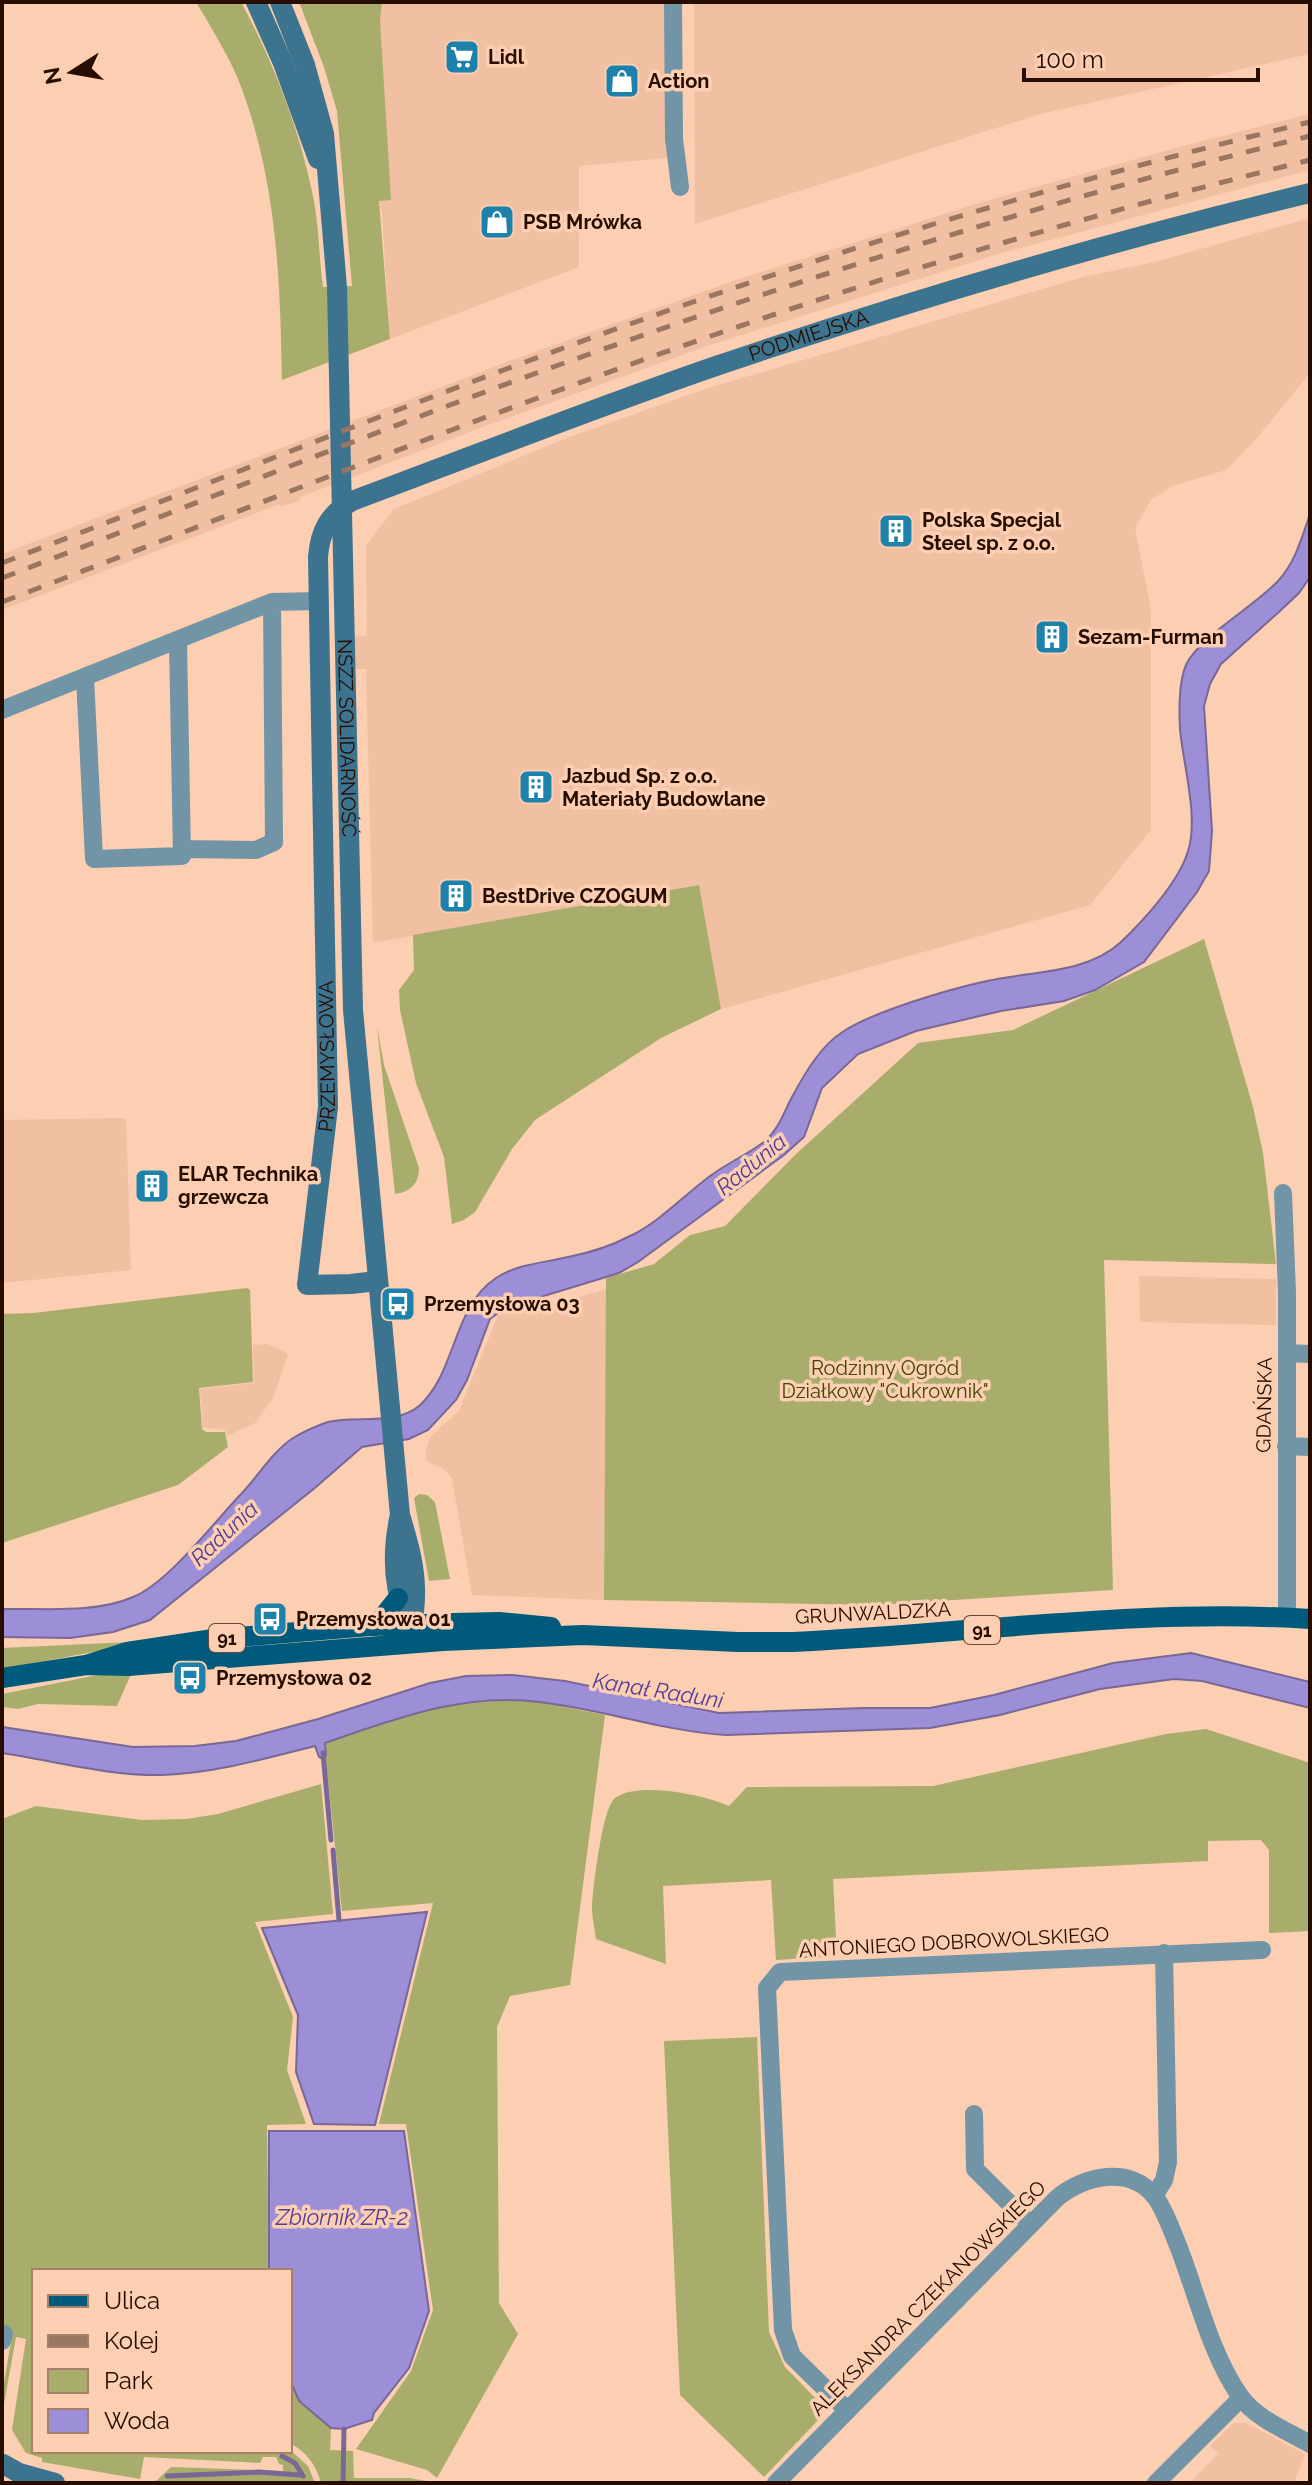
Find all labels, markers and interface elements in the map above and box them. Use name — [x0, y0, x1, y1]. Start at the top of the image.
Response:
north arrow — [32, 32, 112, 112]
scale bar — [1024, 32, 1258, 82]
supermarket icon: Lidl — [443, 38, 481, 76]
place label: Lidl — [488, 45, 525, 69]
text: 100 m — [1036, 45, 1104, 74]
shop icon: Action — [603, 62, 641, 100]
text: N — [38, 65, 67, 87]
place label: Action — [648, 69, 709, 93]
shop icon: PSB Mrówka — [478, 203, 516, 241]
place label: PSB Mrówka — [523, 210, 642, 234]
street label: PODMIEJSKA — [746, 305, 872, 366]
place label: Polska Specjal Steel sp. z o.o. — [922, 508, 1062, 555]
building icon: Polska Specjal Steel sp. z o.o. — [877, 512, 915, 550]
building icon: Sezam-Furman — [1033, 618, 1071, 656]
place label: Sezam-Furman — [1078, 625, 1224, 649]
street label: NSZZ SOLIDARNOŚĆ — [333, 639, 362, 838]
place label: Jazbud Sp. z o.o. Materiały Budowlane — [562, 764, 766, 811]
building icon: Jazbud Sp. z o.o. Materiały Budowlane — [517, 768, 555, 806]
building icon: BestDrive CZOGUM — [437, 877, 475, 915]
place label: BestDrive CZOGUM — [482, 884, 668, 908]
street label: PRZEMYSŁOWA — [313, 980, 340, 1133]
water label: Radunia — [711, 1128, 791, 1200]
place label: ELAR Technika grzewcza — [178, 1162, 318, 1209]
building icon: ELAR Technika grzewcza — [133, 1167, 171, 1205]
bus stop icon: Przemysłowa 03 — [379, 1285, 417, 1323]
place label: Przemysłowa 03 — [424, 1292, 580, 1316]
park label: Rodzinny Ogród Działkowy "Cukrownik" — [781, 1356, 989, 1403]
street label: GDAŃSKA — [1251, 1357, 1277, 1453]
water label: Radunia — [185, 1495, 263, 1571]
street label: GRUNWALDZKA — [795, 1597, 952, 1629]
bus stop icon: Przemysłowa 01 — [251, 1600, 289, 1638]
place label: Przemysłowa 01 — [296, 1607, 451, 1631]
road number: 91 — [964, 1616, 1000, 1644]
road number: 91 — [209, 1624, 245, 1652]
bus stop icon: Przemysłowa 02 — [171, 1659, 209, 1697]
place label: Przemysłowa 02 — [216, 1666, 372, 1690]
water label: Kanał Raduni — [591, 1667, 726, 1713]
street label: ANTONIEGO DOBROWOLSKIEGO — [798, 1922, 1110, 1962]
street label: ALEKSANDRA CZEKANOWSKIEGO — [805, 2175, 1051, 2421]
water label: Zbiornik ZR-2 — [275, 2204, 408, 2230]
legend — [32, 2269, 292, 2453]
text: Ulica — [104, 2286, 160, 2315]
text: Kolej — [104, 2326, 159, 2355]
text: Park — [104, 2366, 153, 2395]
text: Woda — [104, 2406, 170, 2435]

